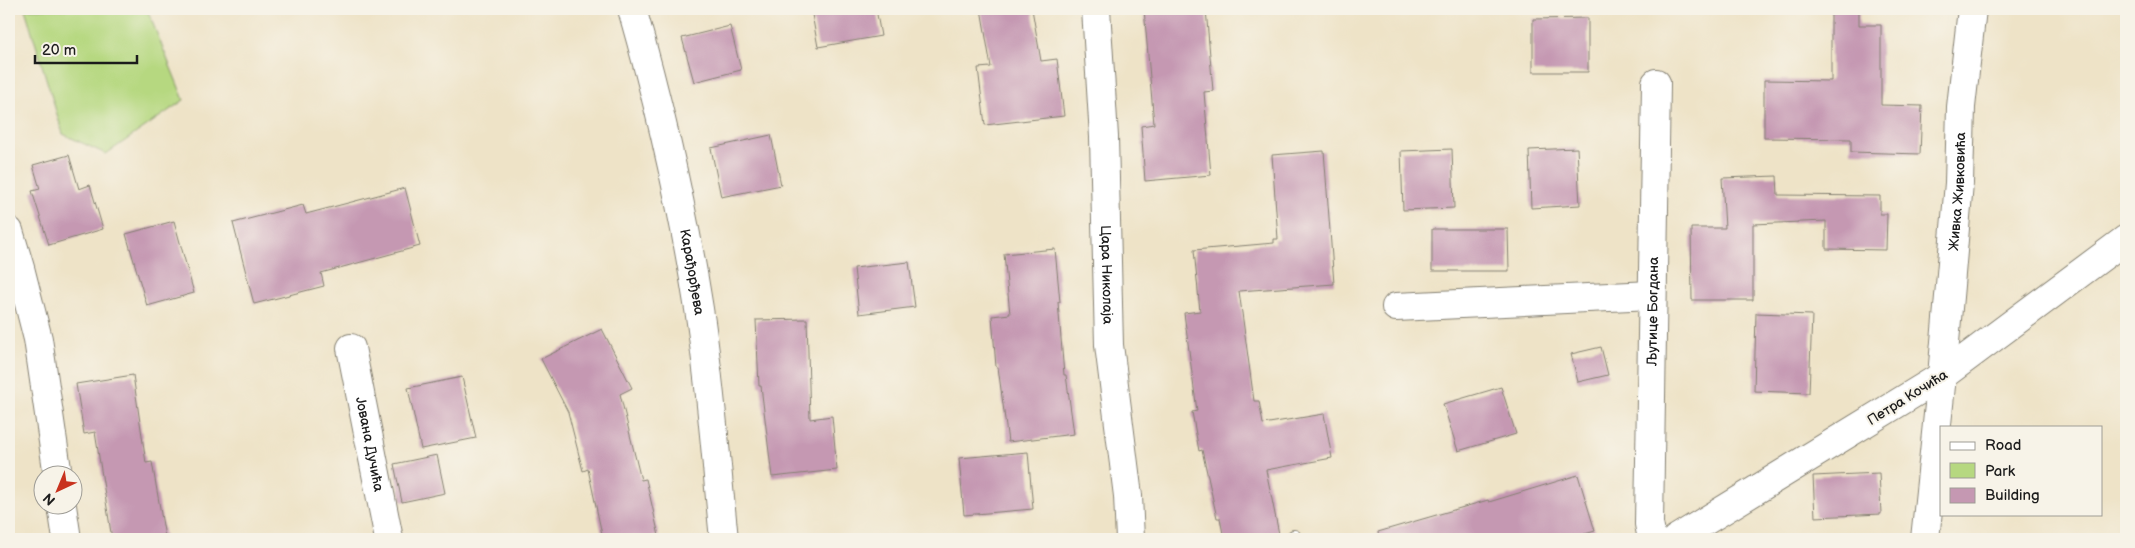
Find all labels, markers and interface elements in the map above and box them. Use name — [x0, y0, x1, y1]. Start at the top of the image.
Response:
scale bar — [35, 32, 138, 64]
text: 20 m — [42, 41, 76, 60]
street label: Живка Живковића — [1945, 131, 1969, 252]
street label: Цара Николаја — [1097, 225, 1117, 325]
street label: Карађорђева — [676, 227, 708, 317]
street label: Љутице Богдана — [1643, 256, 1662, 367]
street label: Петра Кочића — [1864, 366, 1951, 429]
street label: Јована Дучића — [352, 395, 387, 494]
legend — [1940, 426, 2102, 516]
text: Road — [1985, 436, 2021, 455]
text: Park — [1985, 462, 2016, 481]
north arrow — [32, 466, 82, 516]
text: Building — [1985, 486, 2040, 505]
text: N — [40, 489, 59, 509]

